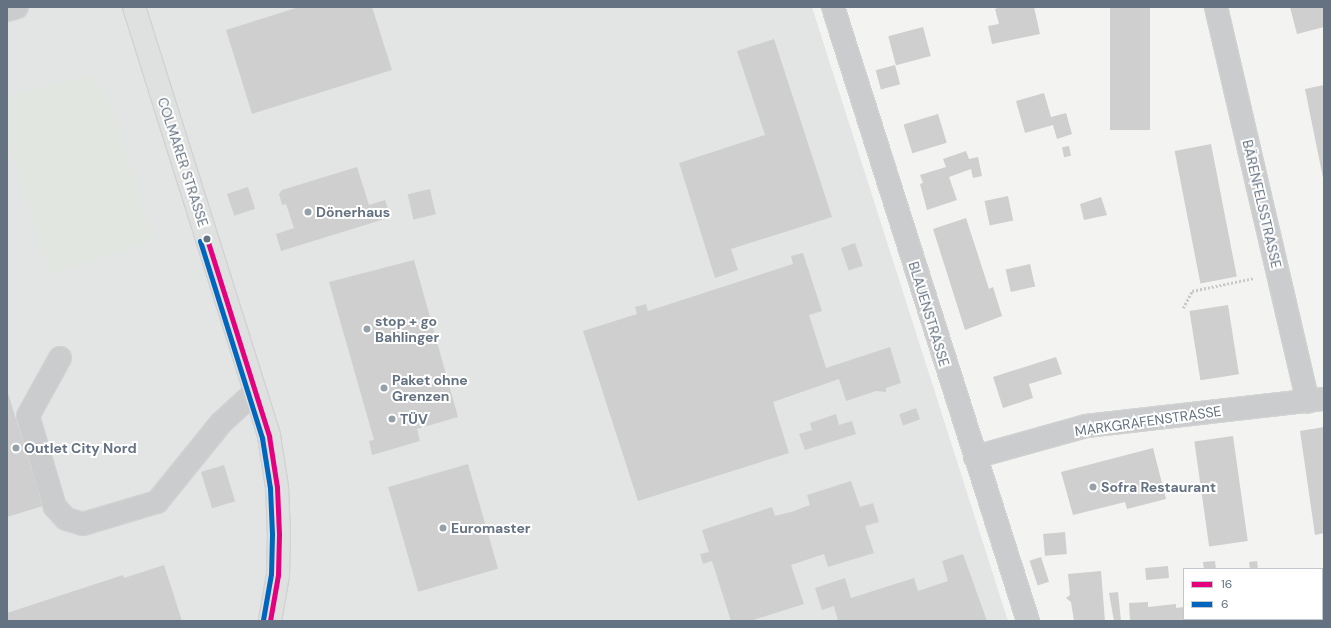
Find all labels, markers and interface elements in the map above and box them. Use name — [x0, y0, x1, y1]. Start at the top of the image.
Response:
street label: COLMARER STRASSE — [154, 95, 212, 229]
street label: BÄRENFELSSTRASSE — [1239, 138, 1285, 270]
place label: Dönerhaus — [316, 204, 390, 220]
marker: Dönerhaus — [303, 207, 313, 217]
unlabelled marker — [202, 234, 212, 244]
street label: BLAUENSTRASSE — [905, 259, 953, 369]
place label: stop + go Bahlinger — [375, 313, 439, 346]
marker: stop + go Bahlinger — [362, 324, 372, 334]
place label: Paket ohne Grenzen — [392, 372, 468, 404]
marker: Paket ohne Grenzen — [379, 383, 389, 393]
street label: MARKGRAFENSTRASSE — [1074, 402, 1222, 440]
place label: TÜV — [400, 411, 428, 427]
marker: TÜV — [387, 414, 397, 424]
place label: Outlet City Nord — [24, 440, 137, 456]
marker: Outlet City Nord — [11, 443, 21, 453]
place label: Sofra Restaurant — [1101, 479, 1216, 495]
marker: Sofra Restaurant — [1088, 482, 1098, 492]
place label: Euromaster — [451, 520, 531, 536]
marker: Euromaster — [438, 523, 448, 533]
legend — [1183, 568, 1323, 620]
text: 16 — [1221, 576, 1232, 592]
text: 6 — [1221, 596, 1229, 612]

